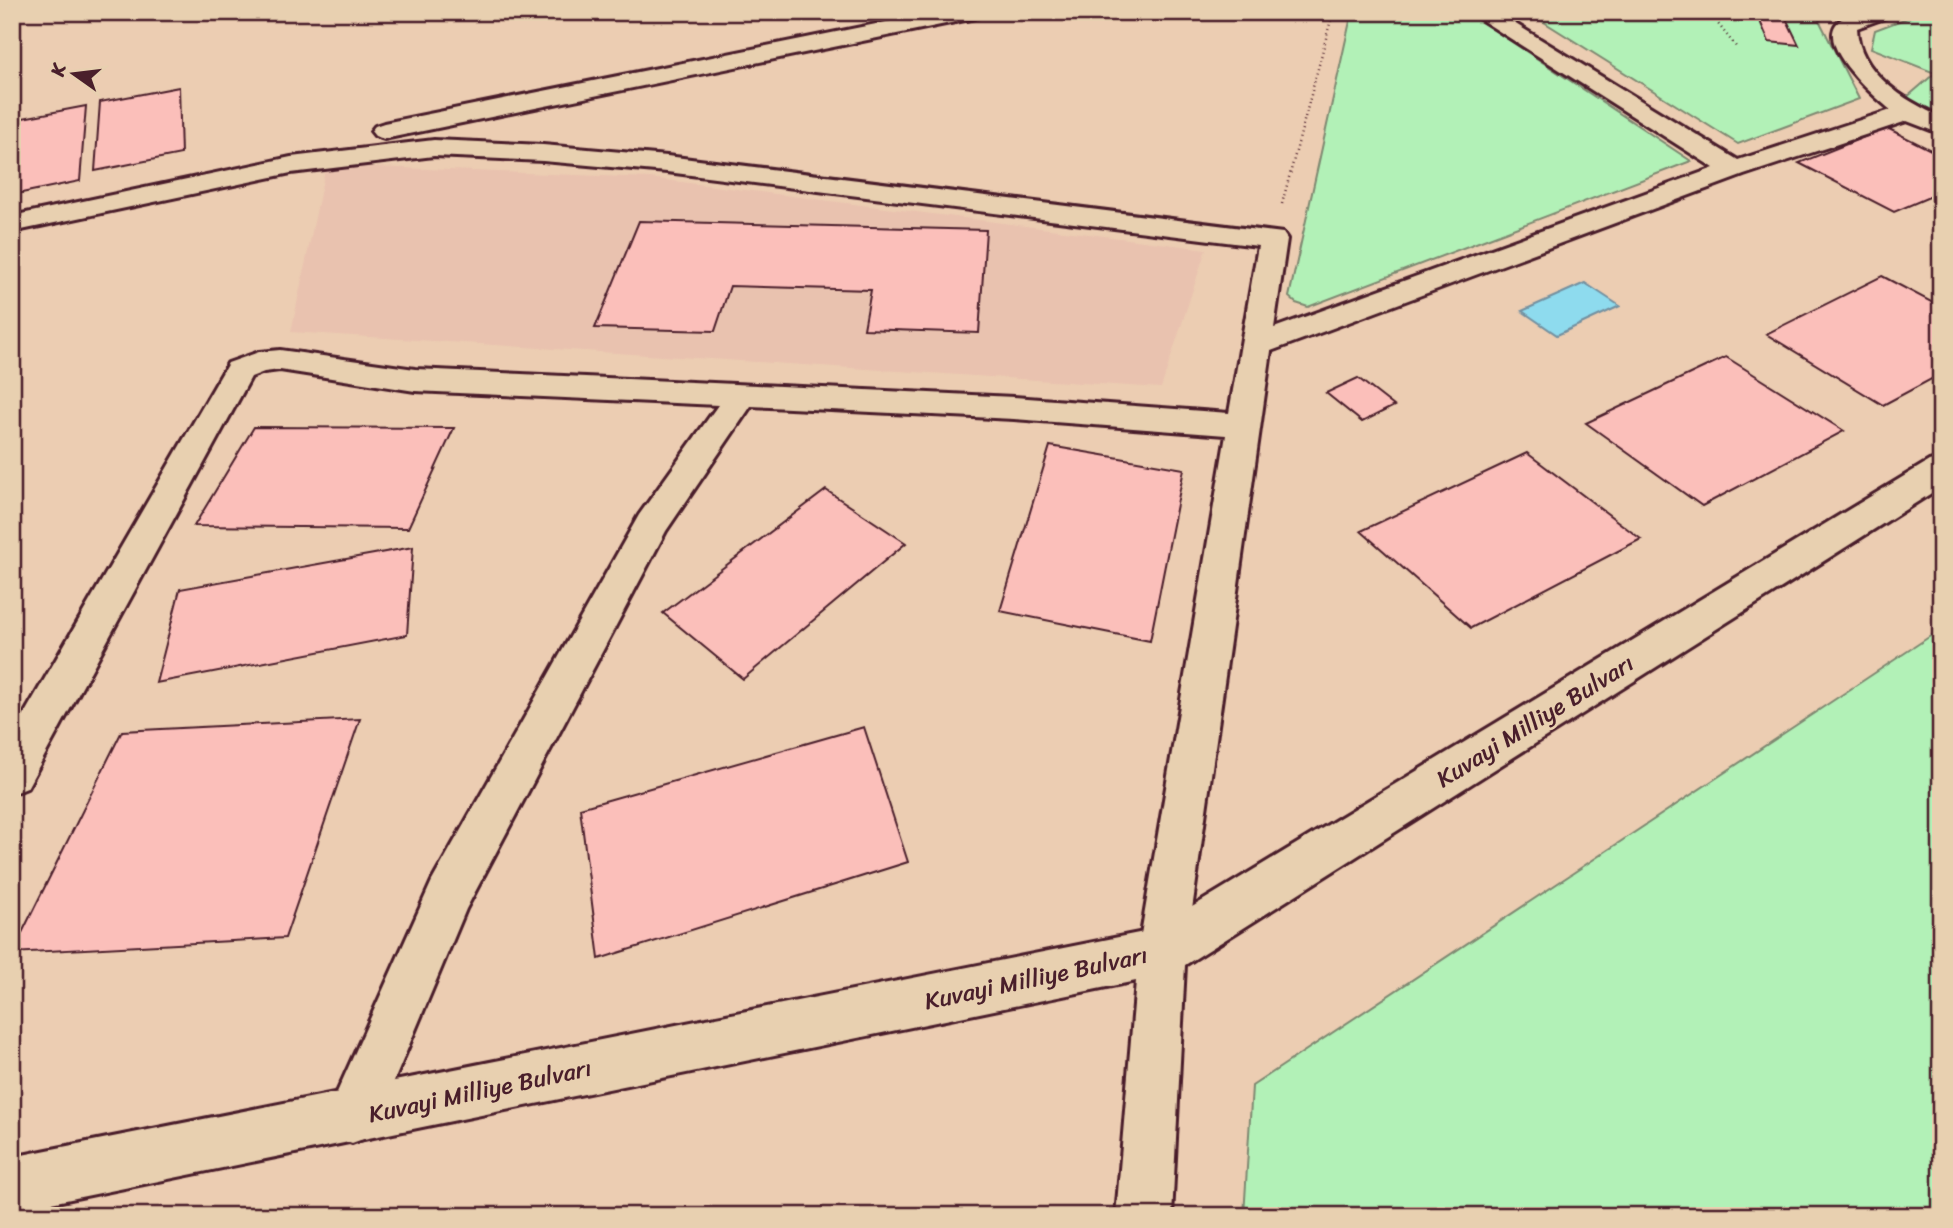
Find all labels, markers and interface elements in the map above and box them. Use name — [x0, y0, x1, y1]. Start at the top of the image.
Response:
north arrow — [38, 38, 108, 108]
text: K — [40, 59, 76, 81]
street label: Kuvayi Milliye Bulvarı — [1427, 643, 1643, 799]
street label: Kuvayi Milliye Bulvarı — [920, 934, 1152, 1022]
street label: Kuvayi Milliye Bulvarı — [364, 1047, 596, 1135]

